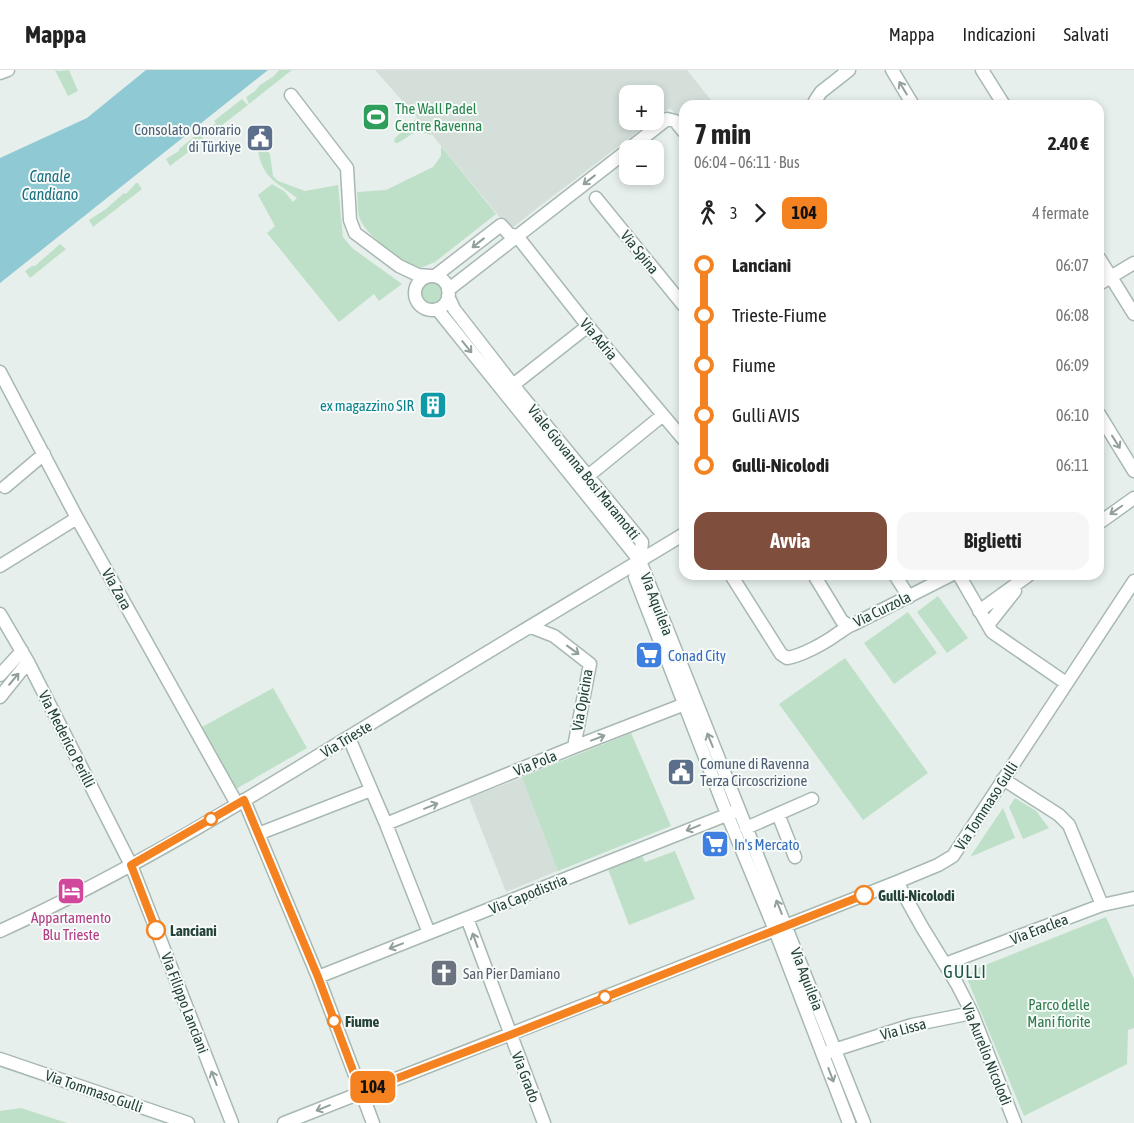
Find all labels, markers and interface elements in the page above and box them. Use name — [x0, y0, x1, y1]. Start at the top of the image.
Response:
text: Mappa — [25, 21, 86, 48]
text: Mappa — [889, 24, 935, 45]
text: Indicazioni — [963, 24, 1036, 45]
text: Salvati — [1064, 24, 1109, 45]
one-way arrow — [897, 81, 907, 95]
map controls — [619, 85, 664, 185]
button: + — [619, 85, 664, 130]
place label: The Wall Padel Centre Ravenna — [395, 100, 482, 134]
sports icon: The Wall Padel Centre Ravenna — [361, 102, 391, 132]
text: 7 min — [694, 118, 751, 150]
place label: Consolato Onorario di Türkiye — [134, 121, 241, 155]
public building icon: Consolato Onorario di Türkiye — [245, 123, 275, 153]
text: 2.40 € — [1048, 132, 1089, 154]
button: − — [619, 140, 664, 185]
text: 06:04 – 06:11 · Bus — [694, 153, 800, 171]
water label: Canale Candiano — [22, 167, 78, 203]
one-way arrow — [583, 174, 596, 185]
icon: walk — [694, 199, 722, 227]
icon: forward — [746, 199, 774, 227]
text: 104 — [792, 202, 817, 223]
text: 3 — [730, 204, 738, 222]
text: 4 fermate — [1032, 204, 1089, 222]
street label: Via Spina — [617, 227, 663, 277]
one-way arrow — [471, 238, 485, 248]
text: Lanciani — [732, 254, 791, 276]
text: 06:07 — [1056, 256, 1089, 274]
text: Trieste-Fiume — [732, 304, 827, 326]
text: 06:08 — [1056, 306, 1089, 324]
street label: Via Adria — [577, 315, 621, 363]
one-way arrow — [462, 340, 473, 353]
text: Fiume — [732, 354, 776, 376]
text: 06:09 — [1056, 356, 1089, 374]
building icon: ex magazzino SIR — [418, 390, 448, 420]
place label: ex magazzino SIR — [320, 397, 414, 414]
street label: Viale Giovanna Bosi Maramotti — [524, 401, 644, 543]
text: Gulli AVIS — [732, 404, 799, 426]
text: 06:10 — [1056, 406, 1089, 424]
one-way arrow — [1112, 435, 1122, 449]
text: Gulli-Nicolodi — [732, 454, 829, 476]
text: 06:11 — [1056, 456, 1089, 474]
one-way arrow — [1110, 505, 1124, 516]
button: Avvia — [694, 512, 887, 570]
button: Biglietti — [897, 512, 1089, 570]
street label: Via Zara — [99, 565, 135, 613]
street label: Via Aquileia — [637, 570, 677, 638]
street label: Via Curzola — [851, 588, 913, 630]
supermarket icon: Conad City — [634, 640, 664, 670]
one-way arrow — [566, 645, 580, 655]
place label: Conad City — [668, 647, 726, 664]
street label: Via Opicina — [568, 668, 596, 732]
one-way arrow — [9, 673, 20, 686]
street label: Via Mederico Perilli — [35, 688, 99, 790]
street label: Via Trieste — [317, 717, 375, 761]
one-way arrow — [589, 733, 605, 742]
one-way arrow — [705, 733, 715, 748]
street label: Via Pola — [511, 747, 559, 779]
place label: Comune di Ravenna Terza Circoscrizione — [700, 755, 809, 789]
public building icon: Comune di Ravenna Terza Circoscrizione — [666, 757, 696, 787]
street label: Via Tommaso Gulli — [951, 759, 1021, 853]
one-way arrow — [423, 800, 438, 810]
unlabelled marker — [204, 812, 218, 826]
one-way arrow — [686, 824, 701, 833]
supermarket icon: In's Mercato — [700, 829, 730, 859]
place label: In's Mercato — [734, 836, 800, 853]
street label: Via Capodistria — [486, 871, 570, 917]
hotel icon: Appartamento Blu Trieste — [56, 876, 86, 906]
marker: Gulli-Nicolodi — [854, 885, 874, 905]
place label: Gulli-Nicolodi — [878, 887, 955, 904]
one-way arrow — [773, 899, 782, 914]
place label: Appartamento Blu Trieste — [31, 909, 111, 943]
street label: Via Eraclea — [1008, 910, 1070, 948]
marker: Lanciani — [146, 920, 166, 940]
place label: Lanciani — [170, 922, 217, 939]
one-way arrow — [470, 933, 479, 949]
one-way arrow — [389, 942, 404, 951]
street label: Via Aquileia — [787, 945, 827, 1013]
street label: Via Filippo Lanciani — [158, 950, 212, 1056]
church icon: San Pier Damiano — [429, 958, 459, 988]
district label: GULLI — [943, 961, 987, 982]
place label: San Pier Damiano — [463, 965, 560, 982]
unlabelled marker — [598, 990, 612, 1004]
park label: Parco delle Mani fiorite — [1027, 996, 1091, 1030]
street label: Via Aurelio Nicolodi — [959, 1001, 1015, 1107]
place label: Fiume — [345, 1013, 380, 1030]
marker: Fiume — [327, 1014, 341, 1028]
street label: Via Lissa — [878, 1015, 928, 1043]
street label: Via Grado — [509, 1049, 543, 1105]
street label: Via Tommaso Gulli — [43, 1066, 145, 1116]
one-way arrow — [827, 1067, 836, 1082]
one-way arrow — [209, 1071, 218, 1086]
line badge: 104 — [344, 1071, 402, 1103]
text: 104 — [360, 1076, 386, 1097]
one-way arrow — [316, 1103, 331, 1113]

